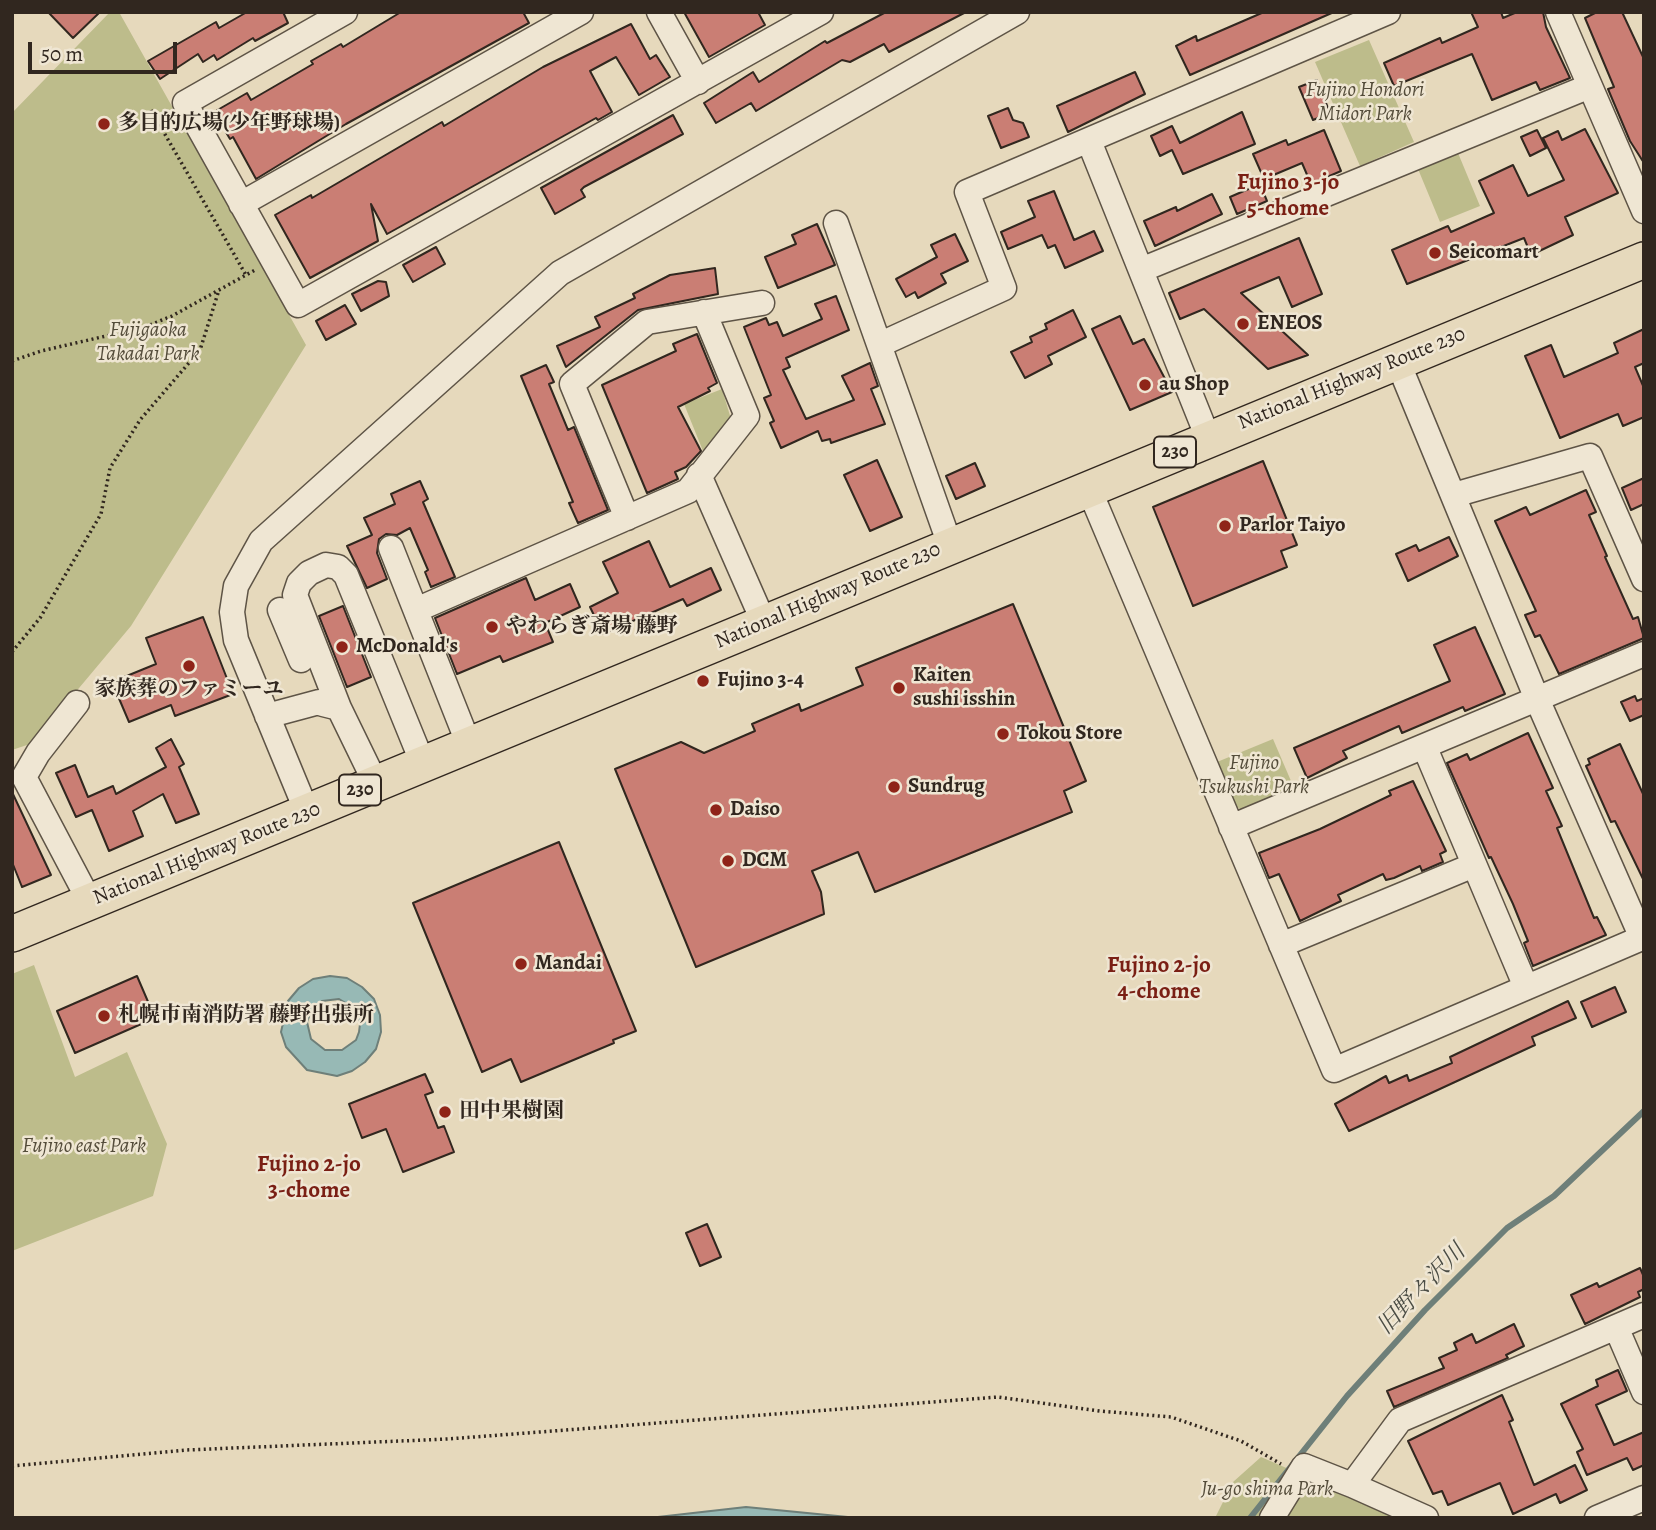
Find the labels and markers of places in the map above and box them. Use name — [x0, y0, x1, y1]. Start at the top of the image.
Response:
place label: 多目的広場(少年野球場) — [118, 111, 340, 137]
marker: 多目的広場(少年野球場) — [96, 116, 112, 132]
place label: Seicomart — [1449, 240, 1539, 266]
marker: Seicomart — [1427, 245, 1443, 261]
place label: ENEOS — [1257, 311, 1323, 337]
marker: ENEOS — [1235, 316, 1251, 332]
place label: au Shop — [1159, 372, 1229, 398]
marker: au Shop — [1137, 377, 1153, 393]
place label: Parlor Taiyo — [1239, 513, 1346, 539]
marker: Parlor Taiyo — [1217, 518, 1233, 534]
place label: やわらぎ斎場 藤野 — [506, 614, 678, 640]
marker: やわらぎ斎場 藤野 — [484, 619, 500, 635]
place label: McDonald's — [356, 634, 458, 660]
marker: McDonald's — [334, 639, 350, 655]
marker: 家族葬のファミーユ — [181, 658, 197, 674]
place label: Kaiten sushi isshin — [913, 663, 1015, 713]
place label: Fujino 3-4 — [717, 668, 804, 694]
marker: Fujino 3-4 — [695, 673, 711, 689]
place label: 家族葬のファミーユ — [95, 677, 283, 703]
marker: Kaiten sushi isshin — [891, 680, 907, 696]
place label: Tokou Store — [1017, 721, 1122, 747]
marker: Tokou Store — [995, 726, 1011, 742]
place label: Sundrug — [908, 774, 985, 800]
marker: Sundrug — [886, 779, 902, 795]
place label: Daiso — [730, 797, 780, 823]
marker: Daiso — [708, 802, 724, 818]
place label: DCM — [742, 848, 787, 874]
marker: DCM — [720, 853, 736, 869]
place label: Mandai — [535, 951, 602, 977]
marker: Mandai — [513, 956, 529, 972]
place label: 札幌市南消防署 藤野出張所 — [118, 1003, 374, 1029]
marker: 札幌市南消防署 藤野出張所 — [96, 1008, 112, 1024]
place label: 田中果樹園 — [459, 1099, 564, 1125]
marker: 田中果樹園 — [437, 1104, 453, 1120]

